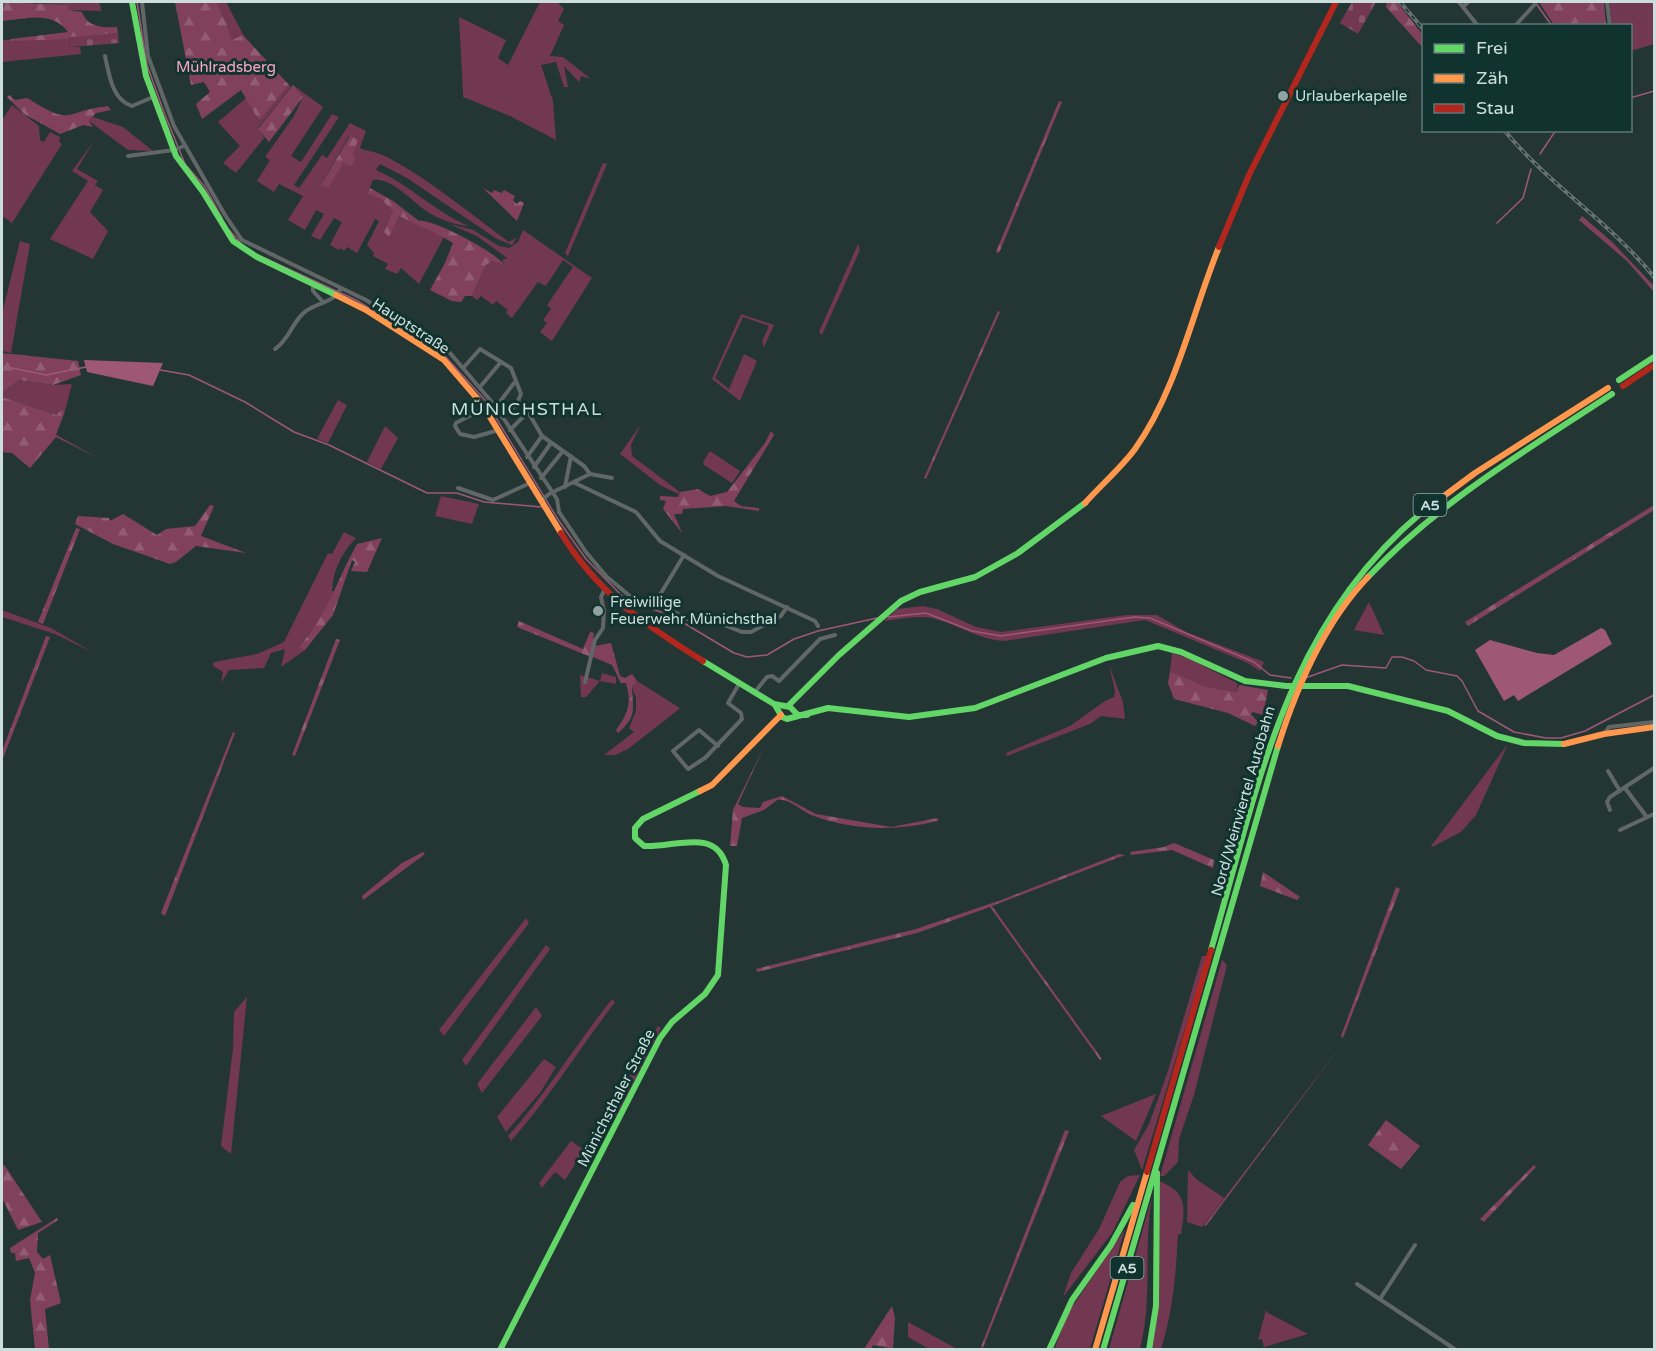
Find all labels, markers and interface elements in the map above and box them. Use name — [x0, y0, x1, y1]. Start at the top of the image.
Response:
legend — [1422, 24, 1632, 132]
text: Frei — [1476, 37, 1508, 59]
park label: Mühlradsberg — [176, 58, 276, 76]
text: Zäh — [1476, 67, 1509, 89]
place label: Urlauberkapelle — [1295, 87, 1407, 105]
marker: Urlauberkapelle — [1276, 89, 1290, 103]
text: Stau — [1476, 97, 1515, 119]
street label: Hauptstraße — [369, 294, 453, 358]
district label: MÜNICHSTHAL — [451, 398, 603, 420]
road number: A5 — [1414, 494, 1446, 516]
place label: Freiwillige Feuerwehr Münichsthal — [610, 593, 777, 628]
marker: Freiwillige Feuerwehr Münichsthal — [591, 604, 605, 618]
street label: Nord/Weinviertel Autobahn — [1207, 704, 1279, 898]
street label: Münichsthaler Straße — [573, 1026, 659, 1170]
road number: A5 — [1110, 1257, 1144, 1279]

